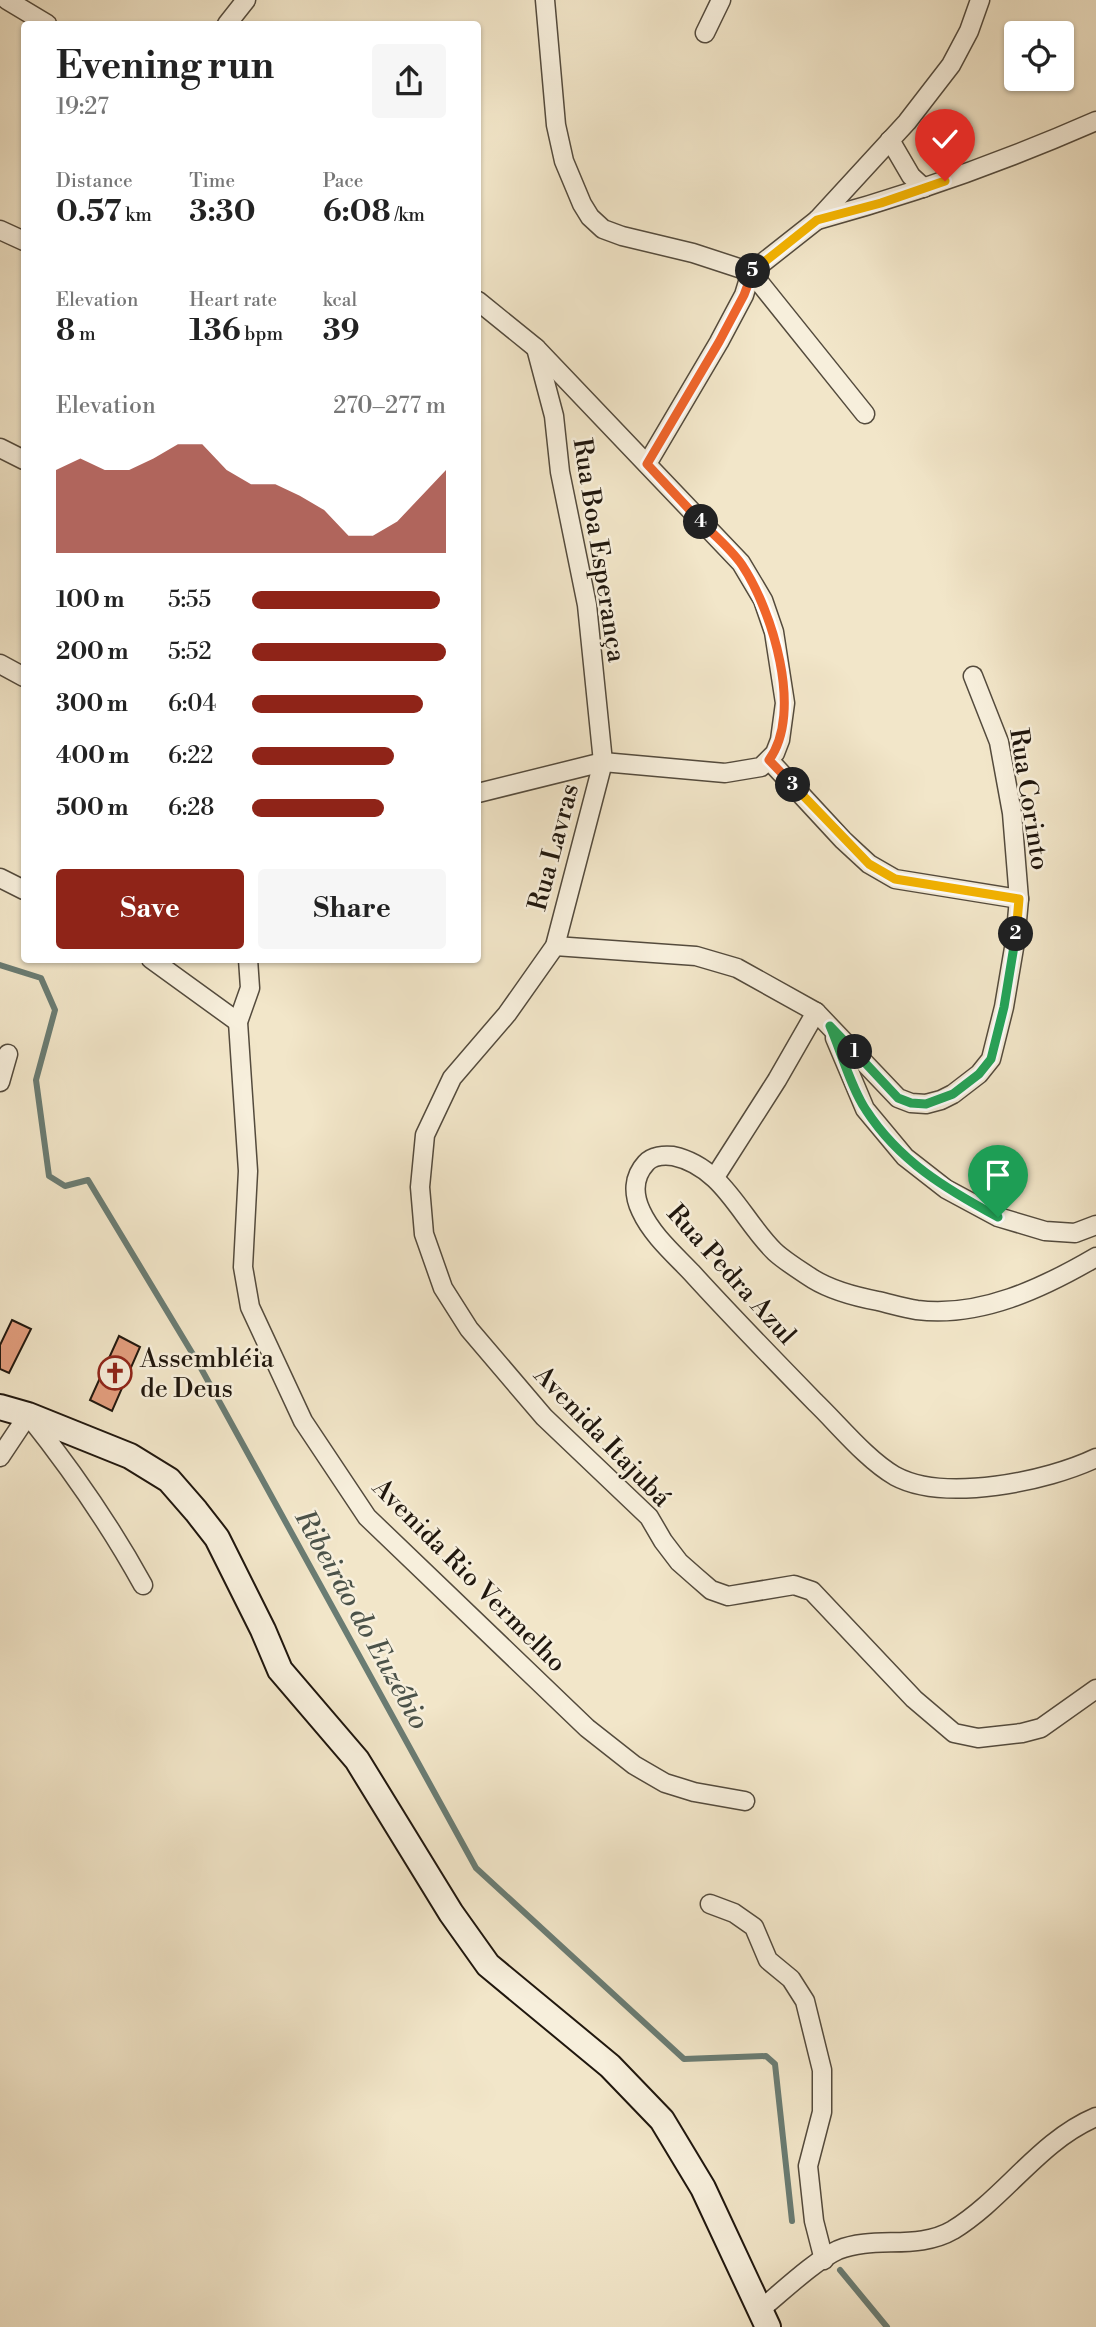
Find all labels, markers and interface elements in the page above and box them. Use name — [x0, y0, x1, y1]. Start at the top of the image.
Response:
map controls — [1004, 21, 1074, 91]
button: locate — [1004, 21, 1074, 91]
text: Evening run — [56, 43, 274, 90]
button: share — [372, 44, 446, 118]
text: 19:27 — [56, 93, 109, 121]
pin — [915, 109, 975, 181]
icon: check — [926, 120, 964, 158]
text: Distance — [56, 169, 133, 193]
text: Time — [189, 169, 235, 193]
text: Pace — [323, 169, 363, 193]
text: 0.57 — [56, 193, 121, 231]
text: 3:30 — [189, 193, 255, 231]
text: 6:08 — [323, 193, 391, 231]
text: km — [121, 203, 152, 227]
text: /km — [391, 203, 425, 227]
pin: 5 — [736, 254, 770, 288]
text: 5 — [747, 258, 758, 282]
text: Elevation — [56, 288, 138, 312]
text: Heart rate — [189, 288, 277, 312]
text: kcal — [323, 288, 357, 312]
text: 8 — [56, 312, 75, 350]
text: 136 — [189, 312, 241, 350]
text: 39 — [323, 312, 360, 350]
text: m — [75, 322, 96, 346]
text: bpm — [241, 322, 283, 346]
text: Elevation — [56, 392, 156, 420]
text: 270–277 m — [333, 392, 446, 420]
street label: Rua Boa Esperança — [566, 436, 633, 665]
pin: 4 — [684, 504, 718, 540]
text: 4 — [694, 509, 707, 533]
text: 100 m — [56, 586, 124, 614]
text: 5:55 — [168, 586, 211, 614]
text: 200 m — [56, 638, 128, 666]
text: 5:52 — [168, 638, 212, 666]
text: 300 m — [56, 690, 128, 718]
text: 6:04 — [168, 690, 216, 718]
street label: Rua Corinto — [1002, 726, 1056, 872]
text: 400 m — [56, 742, 129, 770]
text: 6:22 — [168, 742, 213, 770]
pin: 3 — [776, 768, 810, 802]
text: 3 — [787, 772, 798, 796]
street label: Rua Lavras — [522, 780, 586, 914]
text: 500 m — [56, 794, 128, 822]
text: 6:28 — [168, 794, 214, 822]
button: Save — [56, 869, 244, 949]
button: Share — [258, 869, 446, 949]
pin: 2 — [998, 916, 1034, 951]
text: 2 — [1010, 921, 1021, 945]
pin: 1 — [838, 1034, 872, 1070]
text: 1 — [850, 1039, 859, 1063]
pin — [968, 1145, 1028, 1217]
icon: arrive — [979, 1156, 1017, 1194]
street label: Rua Pedra Azul — [660, 1198, 803, 1352]
place label: Assembléia de Deus — [139, 1343, 275, 1405]
church icon: Assembléia de Deus — [96, 1354, 134, 1392]
street label: Avenida Itajubá — [526, 1359, 678, 1514]
street label: Avenida Rio Vermelho — [365, 1471, 573, 1679]
water label: Ribeirão do Euzébio — [286, 1503, 437, 1736]

